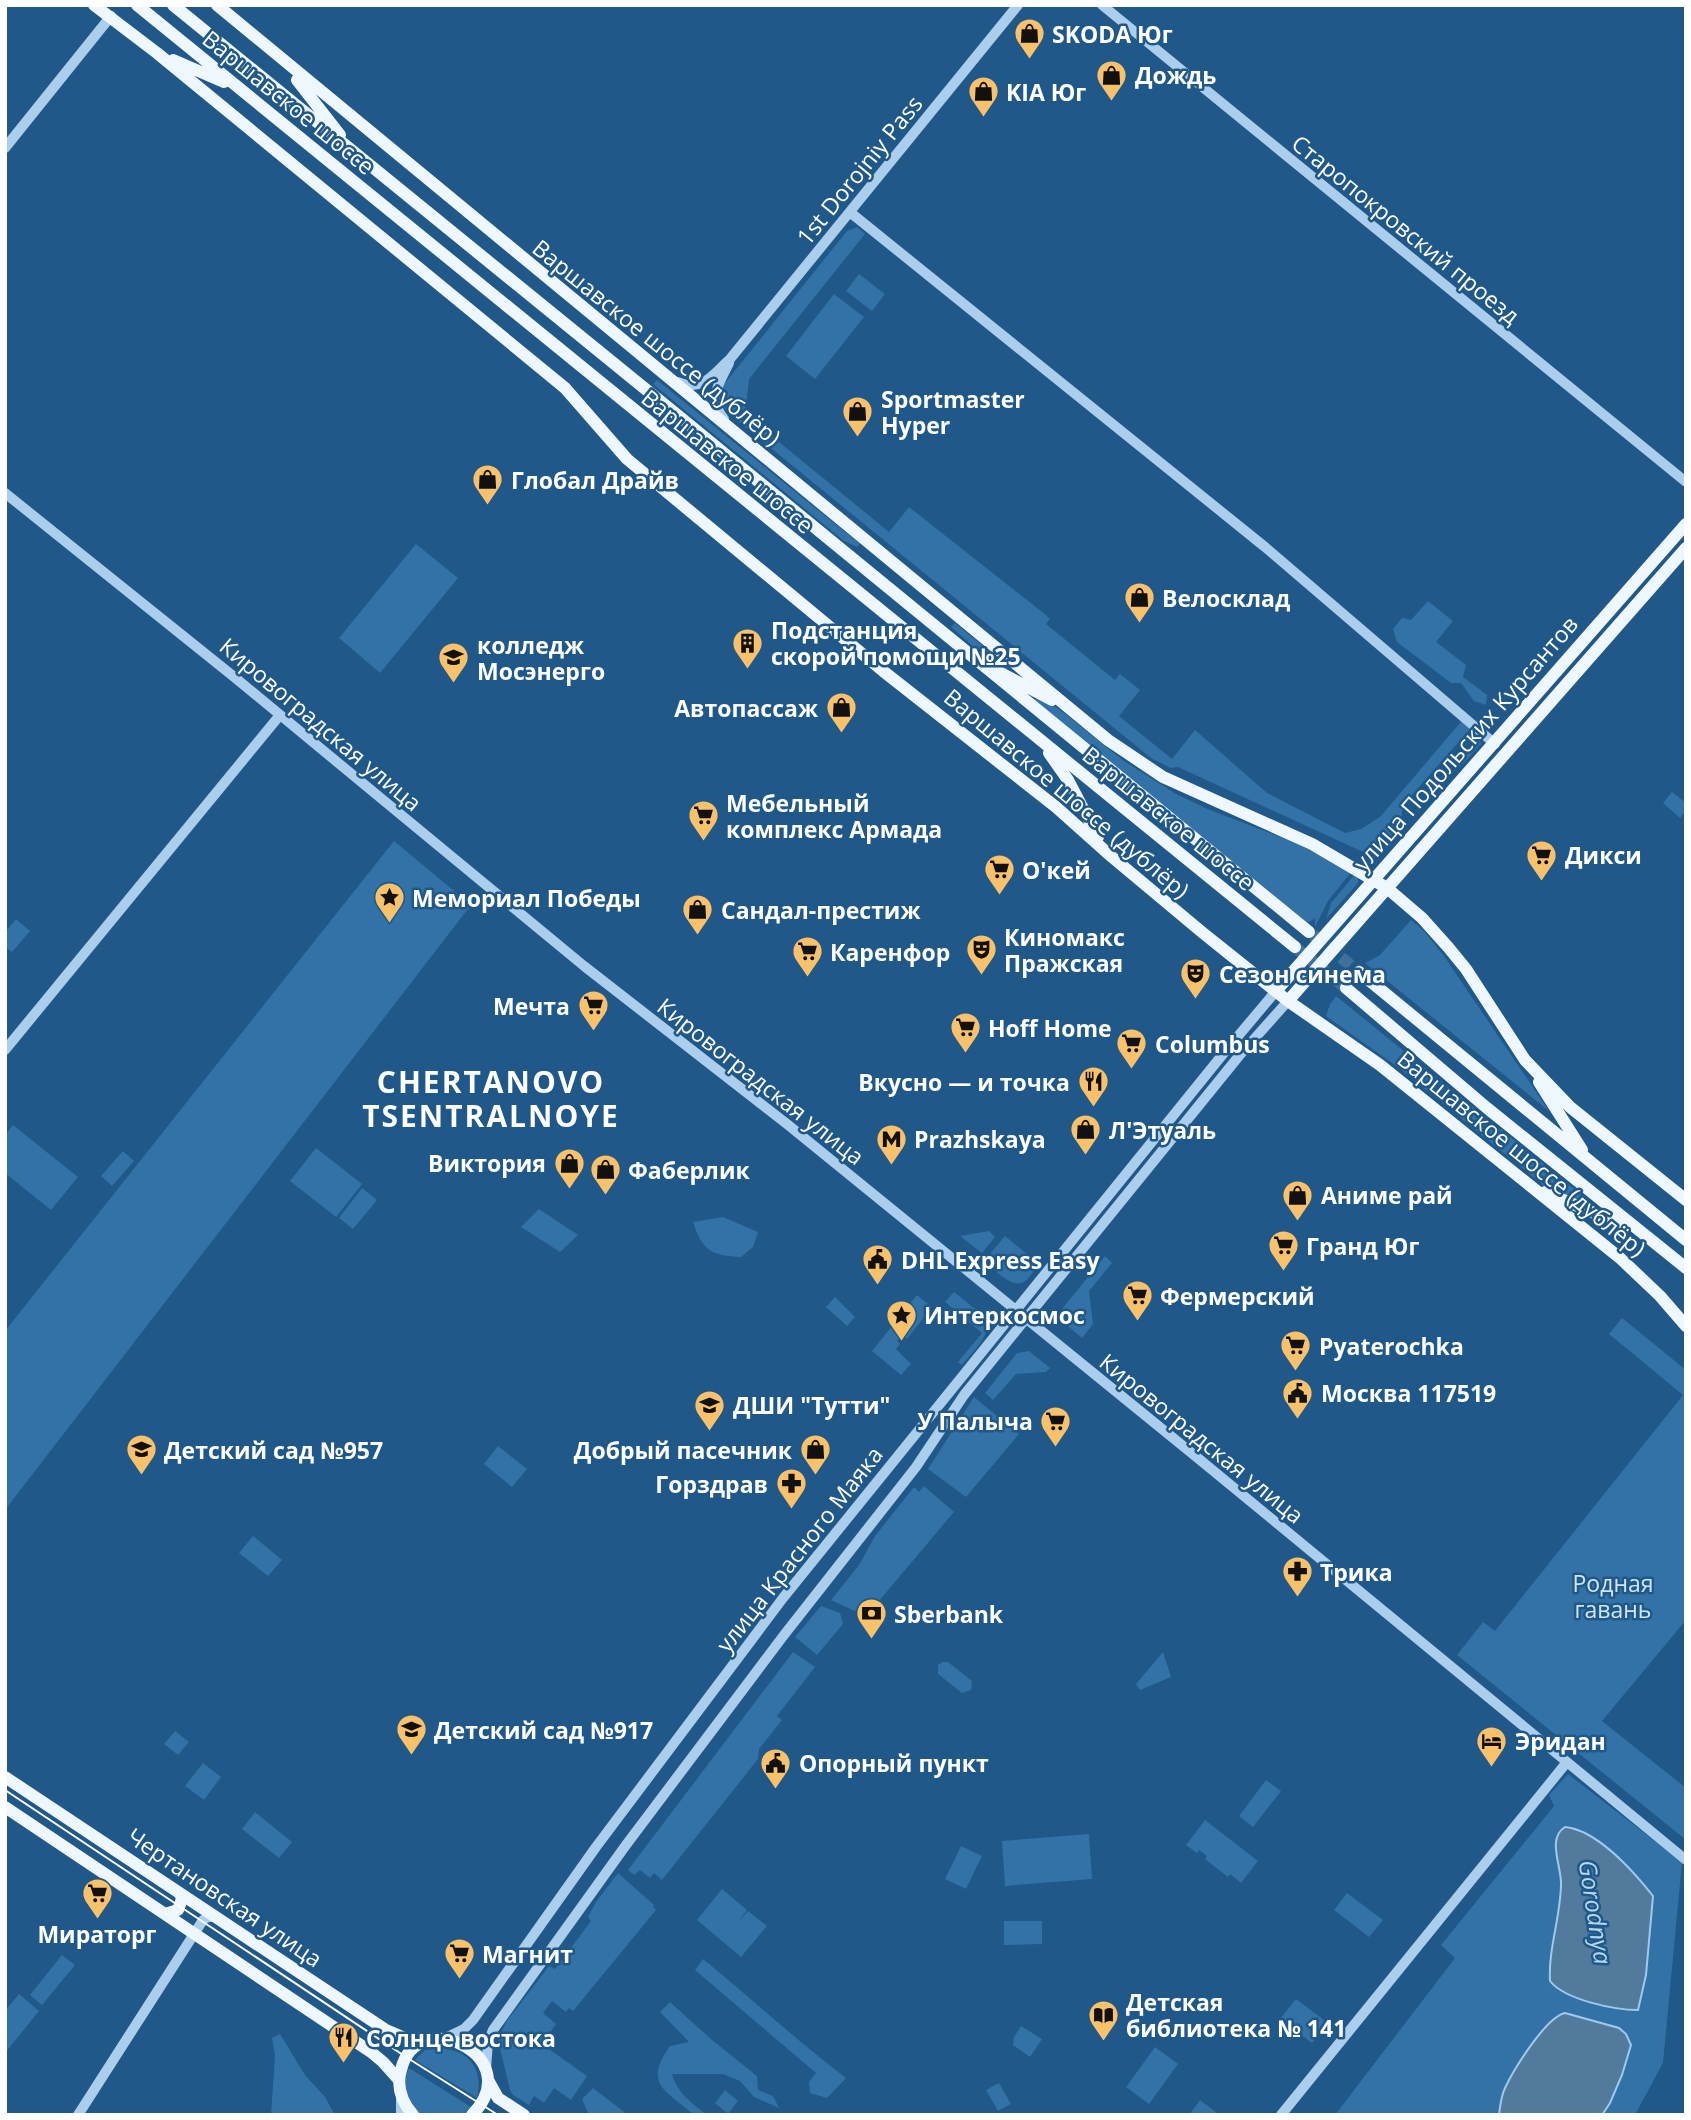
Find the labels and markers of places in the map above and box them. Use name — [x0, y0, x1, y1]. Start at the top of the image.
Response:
shop icon: SKODA Юг — [1012, 17, 1046, 61]
place label: SKODA Юг — [1052, 18, 1173, 50]
shop icon: Дождь — [1095, 58, 1129, 102]
place label: Дождь — [1135, 59, 1216, 91]
shop icon: KIA Юг — [966, 75, 1000, 119]
place label: KIA Юг — [1006, 76, 1086, 108]
place label: Sportmaster Hyper — [881, 383, 1025, 441]
shop icon: Sportmaster Hyper — [841, 395, 875, 439]
shop icon: Глобал Драйв — [471, 463, 505, 507]
place label: Глобал Драйв — [511, 464, 679, 496]
shop icon: Велосклад — [1122, 581, 1156, 625]
place label: Велосклад — [1162, 582, 1290, 614]
place label: Подстанция скорой помощи №25 — [771, 614, 1021, 672]
building icon: Подстанция скорой помощи №25 — [731, 626, 765, 670]
place label: колледж Мосэнерго — [477, 629, 605, 687]
school or university icon: колледж Мосэнерго — [437, 641, 471, 685]
shop icon: Автопассаж — [824, 691, 858, 735]
place label: Автопассаж — [674, 692, 819, 724]
place label: Мебельный комплекс Армада — [726, 787, 942, 845]
supermarket icon: Мебельный комплекс Армада — [686, 799, 720, 843]
supermarket icon: Дикси — [1525, 838, 1559, 882]
place label: Дикси — [1565, 839, 1642, 871]
supermarket icon: О'кей — [982, 853, 1016, 897]
place label: О'кей — [1022, 854, 1091, 886]
place icon: Мемориал Победы — [372, 881, 406, 925]
place label: Мемориал Победы — [412, 882, 641, 914]
shop icon: Сандал-престиж — [681, 893, 715, 937]
place label: Сандал-престиж — [721, 894, 921, 926]
place label: Киномакс Пражская — [1004, 921, 1125, 979]
theatre icon: Киномакс Пражская — [964, 933, 998, 977]
supermarket icon: Каренфор — [790, 935, 824, 979]
place label: Каренфор — [830, 936, 950, 968]
theatre icon: Сезон синема — [1179, 957, 1213, 1001]
place label: Сезон синема — [1219, 958, 1386, 990]
supermarket icon: Мечта — [576, 989, 610, 1033]
place label: Мечта — [493, 990, 570, 1022]
supermarket icon: Hoff Home — [948, 1011, 982, 1055]
place label: Hoff Home — [988, 1012, 1112, 1044]
supermarket icon: Columbus — [1115, 1027, 1149, 1071]
place label: Columbus — [1155, 1028, 1270, 1060]
restaurant icon: Вкусно — и точка — [1076, 1065, 1110, 1109]
place label: Вкусно — и точка — [858, 1066, 1070, 1098]
shop icon: Л'Этуаль — [1069, 1113, 1103, 1157]
place label: Л'Этуаль — [1109, 1114, 1216, 1146]
metro station icon: Prazhskaya — [874, 1122, 908, 1166]
place label: Prazhskaya — [914, 1123, 1046, 1155]
shop icon: Виктория — [552, 1146, 586, 1190]
place label: Виктория — [428, 1147, 546, 1179]
shop icon: Фаберлик — [588, 1153, 622, 1197]
place label: Фаберлик — [628, 1154, 751, 1186]
shop icon: Аниме рай — [1281, 1178, 1315, 1222]
place label: Аниме рай — [1321, 1179, 1453, 1211]
supermarket icon: Гранд Юг — [1266, 1229, 1300, 1273]
place label: Гранд Юг — [1306, 1230, 1419, 1262]
public building icon: DHL Express Easy — [861, 1243, 895, 1287]
place label: DHL Express Easy — [901, 1244, 1100, 1276]
supermarket icon: Фермерский — [1120, 1279, 1154, 1323]
place label: Фермерский — [1160, 1280, 1315, 1312]
place icon: Интеркосмос — [884, 1298, 918, 1342]
place label: Интеркосмос — [924, 1299, 1085, 1331]
supermarket icon: Pyaterochka — [1279, 1329, 1313, 1373]
place label: Pyaterochka — [1319, 1330, 1464, 1362]
public building icon: Москва 117519 — [1281, 1376, 1315, 1420]
place label: Москва 117519 — [1321, 1377, 1496, 1409]
school or university icon: ДШИ "Тутти" — [693, 1388, 727, 1432]
place label: ДШИ "Тутти" — [733, 1389, 890, 1421]
supermarket icon: У Палыча — [1039, 1404, 1073, 1448]
place label: У Палыча — [917, 1405, 1033, 1437]
school or university icon: Детский сад №957 — [124, 1433, 158, 1477]
shop icon: Добрый пасечник — [798, 1433, 832, 1477]
place label: Детский сад №957 — [164, 1434, 383, 1466]
place label: Добрый пасечник — [574, 1434, 793, 1466]
pharmacy icon: Горздрав — [774, 1467, 808, 1511]
place label: Горздрав — [655, 1468, 768, 1500]
pharmacy icon: Трика — [1280, 1555, 1314, 1599]
place label: Трика — [1320, 1556, 1393, 1588]
bank icon: Sberbank — [854, 1597, 888, 1641]
place label: Sberbank — [894, 1598, 1004, 1630]
school or university icon: Детский сад №917 — [394, 1713, 428, 1757]
place label: Детский сад №917 — [434, 1714, 653, 1746]
hotel icon: Эридан — [1475, 1724, 1509, 1768]
place label: Эридан — [1515, 1725, 1606, 1757]
public building icon: Опорный пункт — [759, 1746, 793, 1790]
place label: Опорный пункт — [799, 1747, 989, 1779]
supermarket icon: Мираторг — [80, 1876, 114, 1920]
place label: Мираторг — [37, 1918, 157, 1950]
supermarket icon: Магнит — [442, 1937, 476, 1981]
place label: Магнит — [482, 1938, 573, 1970]
place label: Детская библиотека № 141 — [1126, 1986, 1346, 2044]
library icon: Детская библиотека № 141 — [1086, 1998, 1120, 2042]
restaurant icon: Солнце востока — [326, 2021, 360, 2065]
place label: Солнце востока — [366, 2022, 556, 2054]

